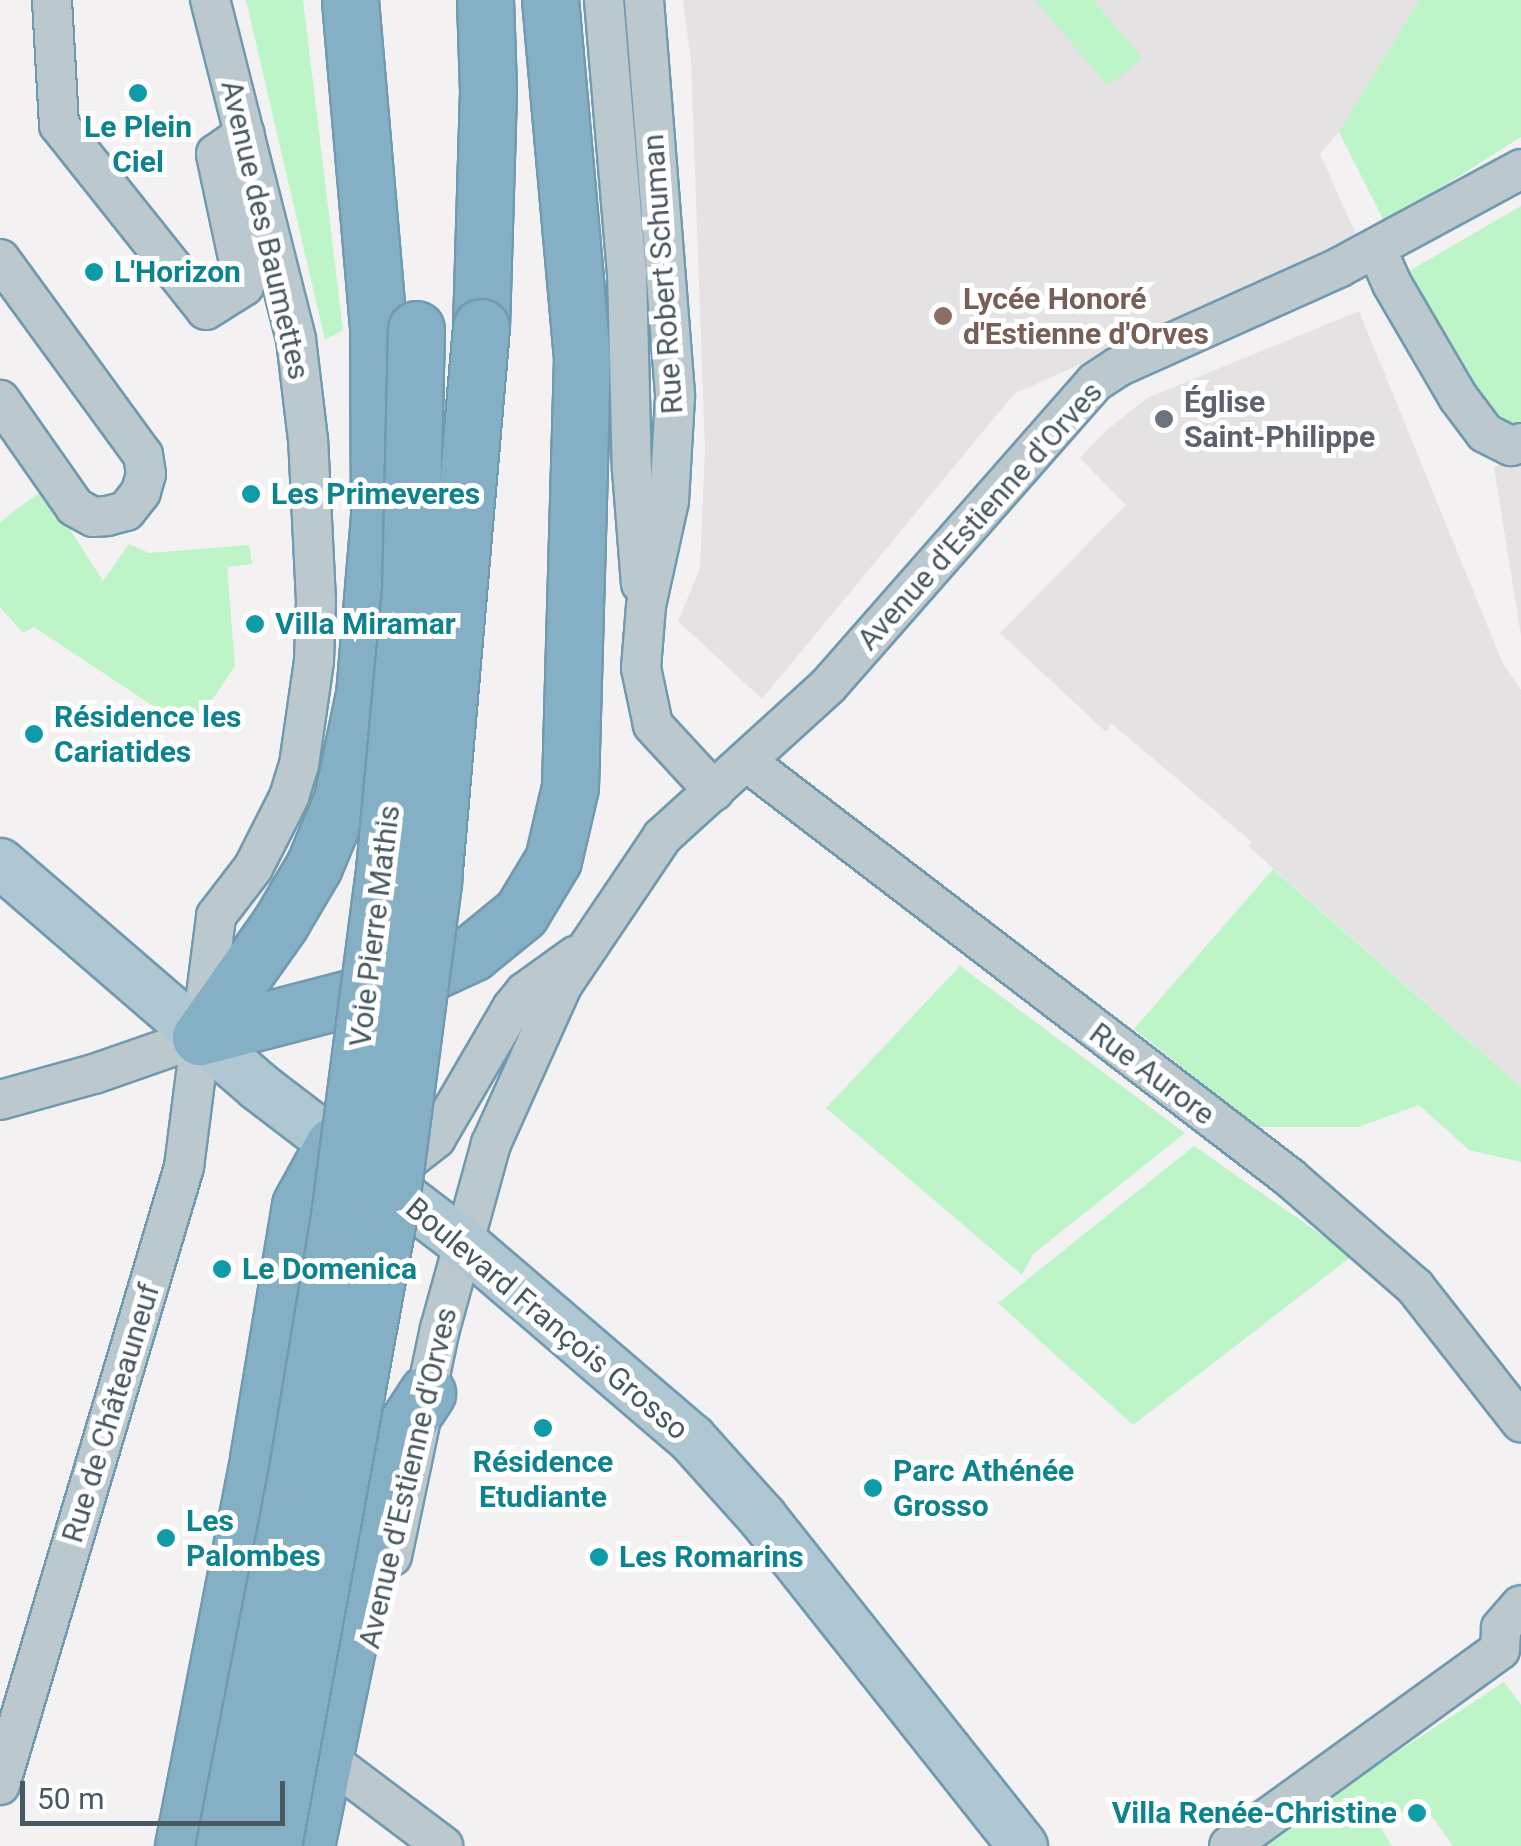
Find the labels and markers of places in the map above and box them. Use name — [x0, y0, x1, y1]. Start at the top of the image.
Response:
marker: Le Plein Ciel — [127, 82, 149, 104]
place label: Le Plein Ciel — [84, 109, 192, 180]
place label: L'Horizon — [114, 254, 241, 290]
marker: L'Horizon — [83, 261, 105, 283]
place label: Lycée Honoré d'Estienne d'Orves — [963, 281, 1209, 352]
marker: Lycée Honoré d'Estienne d'Orves — [932, 305, 954, 327]
place label: Église Saint-Philippe — [1184, 384, 1375, 454]
marker: Église Saint-Philippe — [1153, 408, 1175, 430]
place label: Les Primeveres — [271, 476, 480, 512]
marker: Les Primeveres — [240, 483, 262, 505]
place label: Villa Miramar — [275, 606, 456, 642]
marker: Villa Miramar — [244, 613, 266, 635]
place label: Résidence les Cariatides — [54, 699, 242, 770]
marker: Résidence les Cariatides — [23, 723, 45, 745]
place label: Le Domenica — [242, 1251, 417, 1287]
marker: Le Domenica — [211, 1258, 233, 1280]
marker: Résidence Etudiante — [532, 1417, 554, 1439]
place label: Résidence Etudiante — [473, 1444, 613, 1514]
place label: Parc Athénée Grosso — [893, 1453, 1074, 1524]
marker: Parc Athénée Grosso — [862, 1477, 884, 1499]
place label: Les Palombes — [186, 1503, 321, 1574]
marker: Les Palombes — [155, 1527, 177, 1549]
place label: Les Romarins — [619, 1539, 804, 1575]
marker: Les Romarins — [588, 1546, 610, 1568]
place label: Villa Renée-Christine — [1112, 1795, 1397, 1831]
marker: Villa Renée-Christine — [1406, 1802, 1428, 1824]

